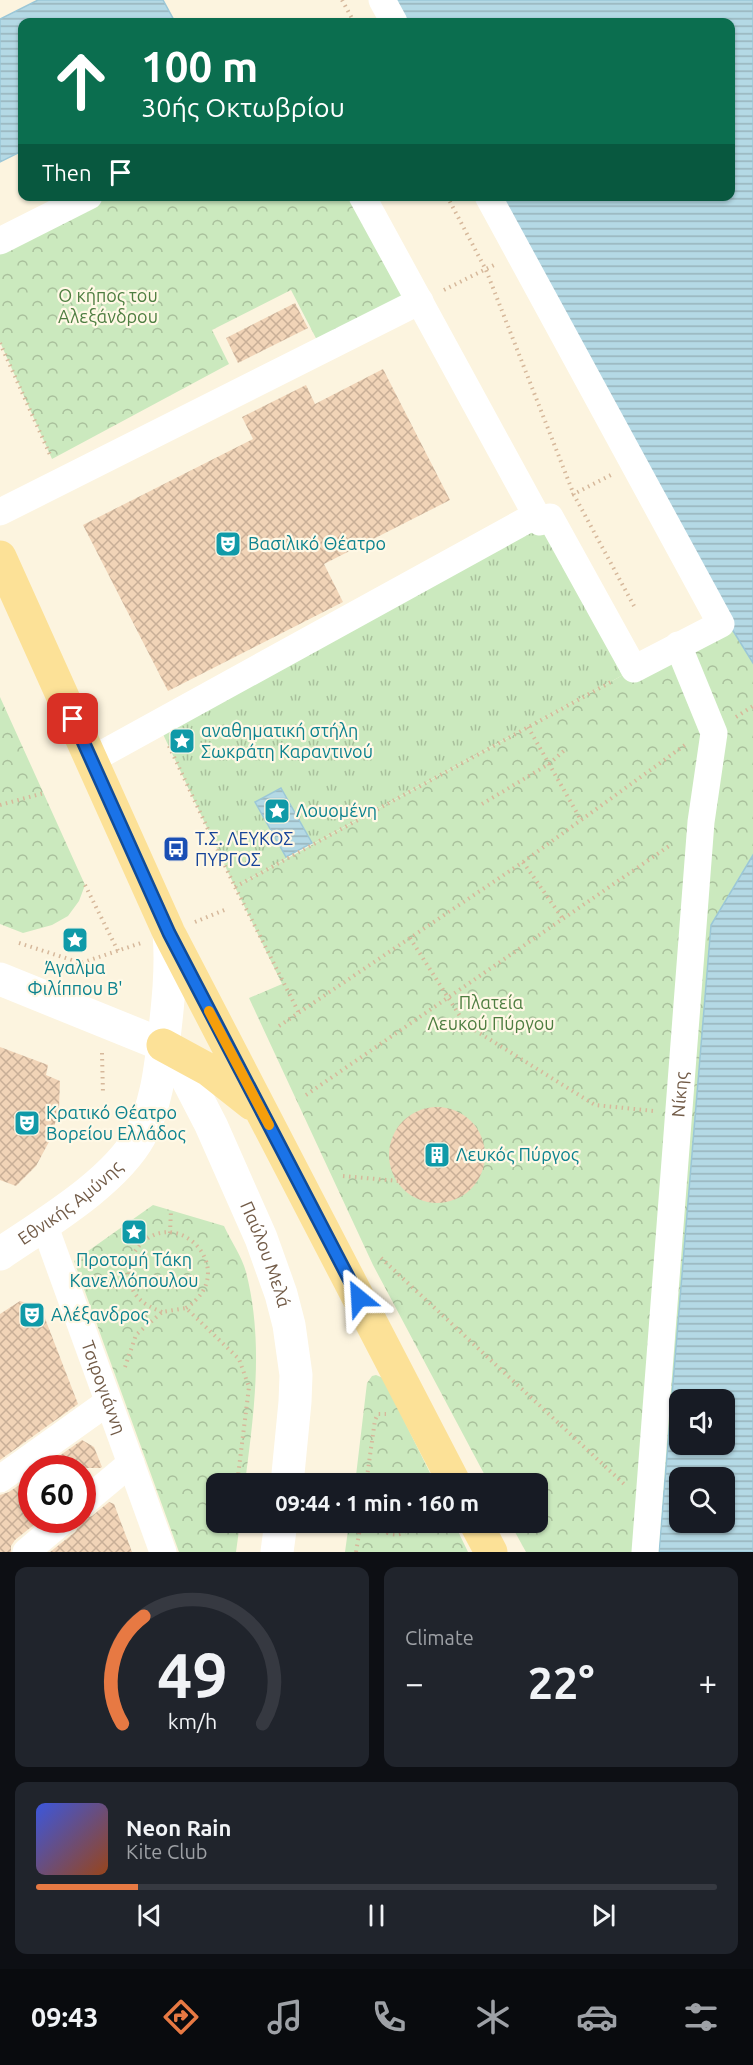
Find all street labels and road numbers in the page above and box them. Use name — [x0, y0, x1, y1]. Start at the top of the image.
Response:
street label: Νίκης — [667, 1071, 692, 1118]
street label: Εθνικής Αμύνης — [14, 1156, 126, 1248]
street label: Παύλου Μελά — [237, 1198, 295, 1309]
street label: Τσιρογιάννη — [78, 1338, 130, 1437]

